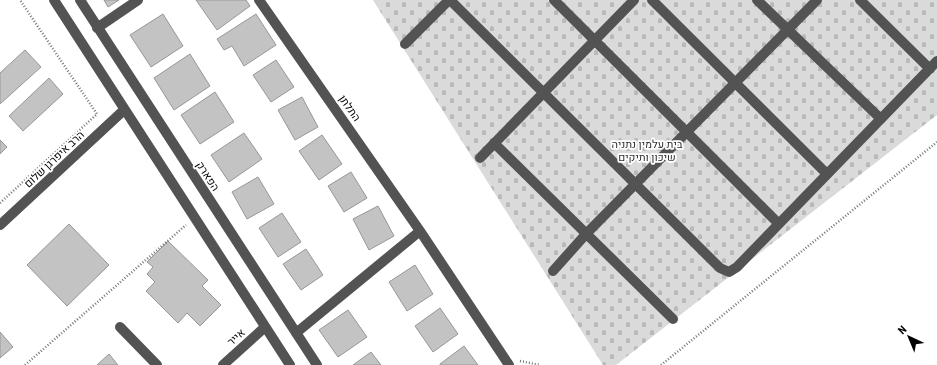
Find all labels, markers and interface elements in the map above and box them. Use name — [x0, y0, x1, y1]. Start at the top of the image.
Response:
street label: התלתן — [336, 93, 363, 124]
street label: הרב איפרגן שלום — [22, 128, 87, 191]
park label: בית עלמין נתניה שיכון ותיקים — [611, 138, 683, 164]
street label: הפארק — [193, 159, 222, 194]
north arrow — [889, 317, 929, 357]
text: N — [895, 323, 910, 337]
street label: אייר — [225, 326, 248, 349]

